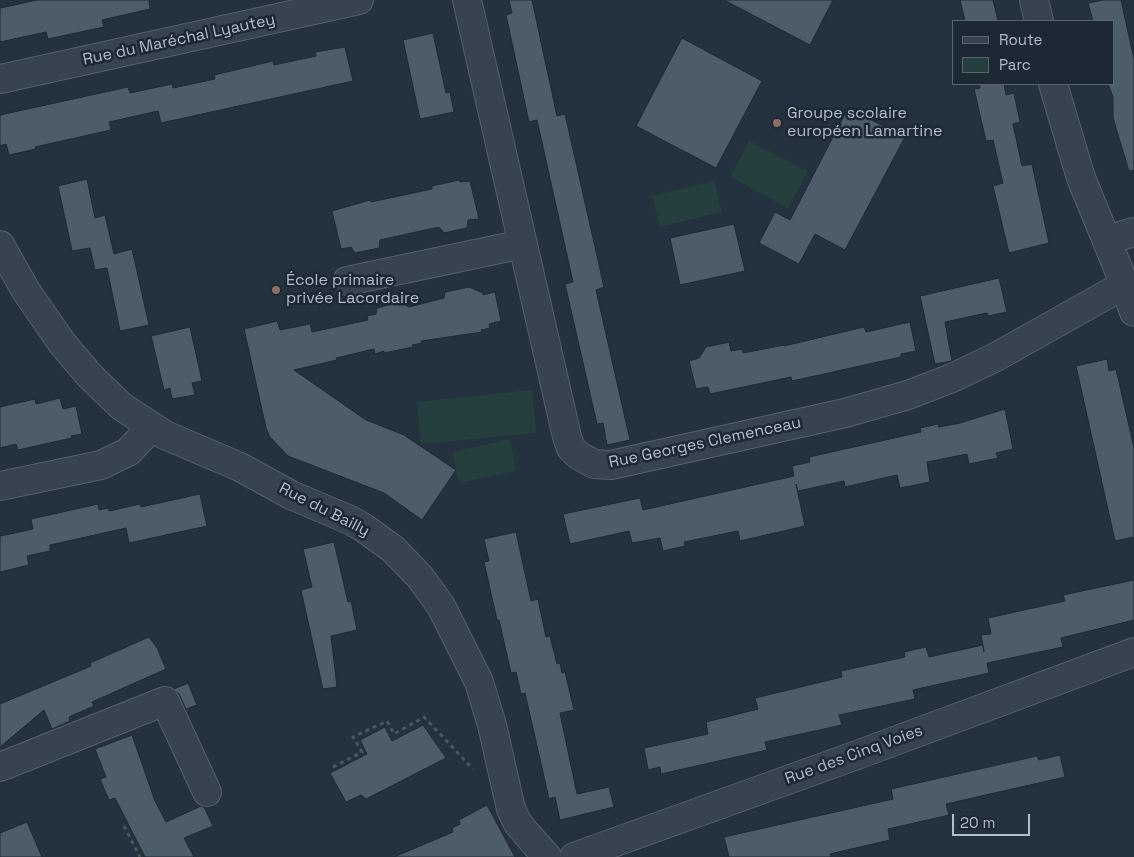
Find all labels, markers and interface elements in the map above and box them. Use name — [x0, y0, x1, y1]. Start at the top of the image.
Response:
street label: Rue du Maréchal Lyautey — [81, 10, 277, 70]
legend — [952, 20, 1114, 85]
text: Route — [999, 30, 1042, 49]
text: Parc — [999, 55, 1031, 74]
place label: Groupe scolaire européen Lamartine — [787, 104, 943, 142]
marker: Groupe scolaire européen Lamartine — [771, 117, 783, 129]
place label: École primaire privée Lacordaire — [286, 271, 419, 309]
marker: École primaire privée Lacordaire — [270, 284, 282, 296]
street label: Rue Georges Clemenceau — [607, 413, 803, 473]
street label: Rue du Bailly — [276, 479, 372, 541]
street label: Rue des Cinq Voies — [782, 721, 926, 789]
scale bar — [954, 804, 1032, 836]
text: 20 m — [960, 813, 995, 832]

